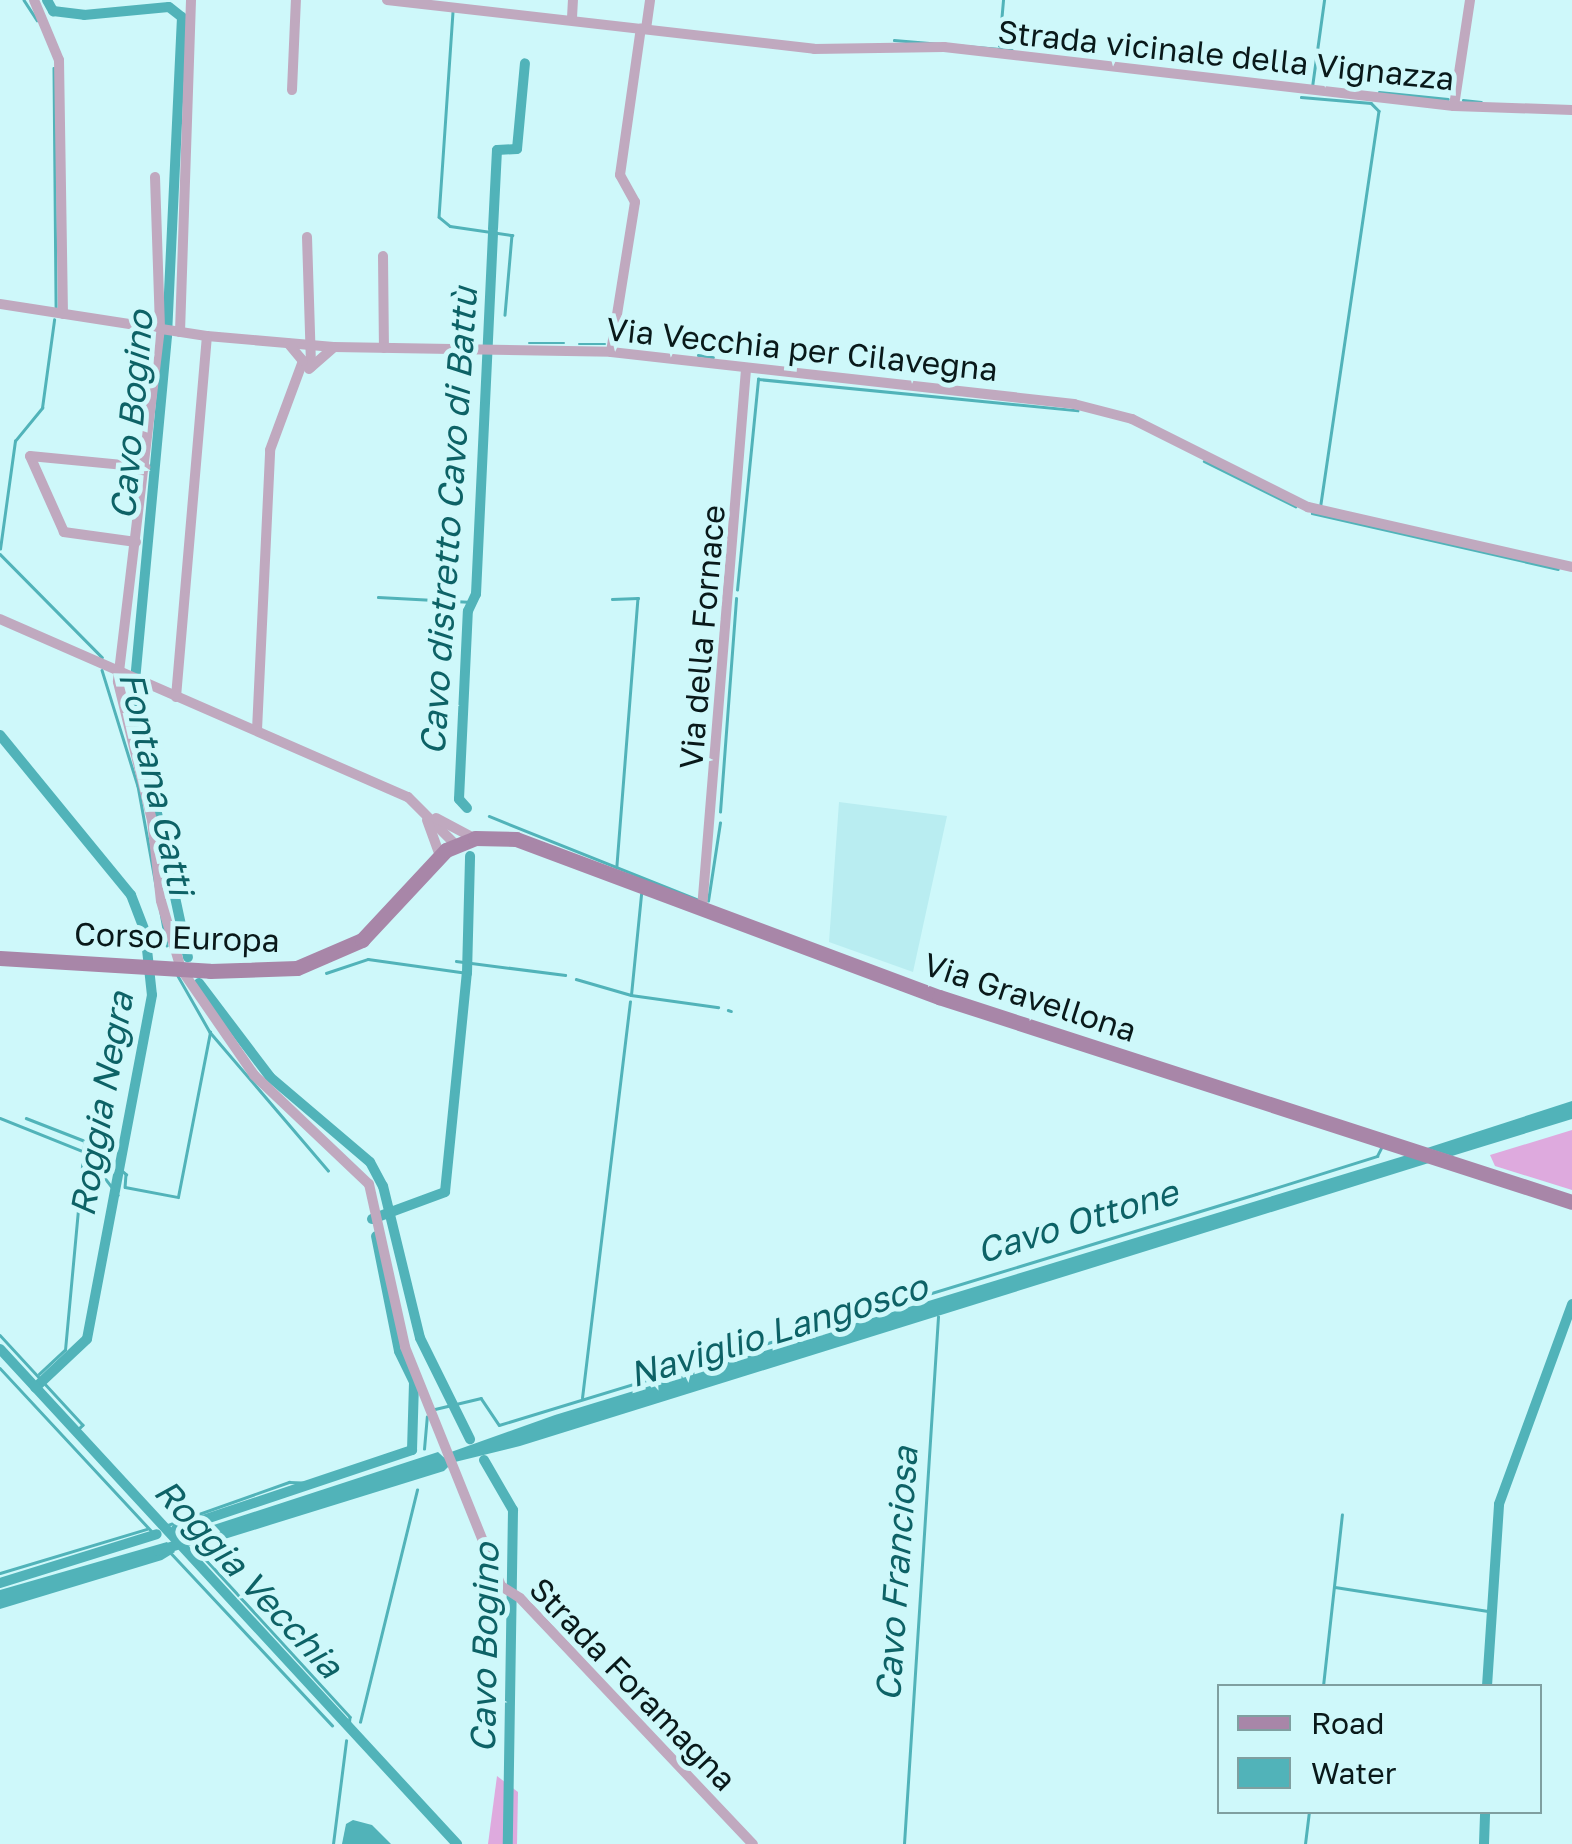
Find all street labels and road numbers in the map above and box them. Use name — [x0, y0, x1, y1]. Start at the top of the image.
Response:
street label: Strada vicinale della Vignazza — [996, 12, 1456, 98]
street label: Via Vecchia per Cilavegna — [604, 309, 1000, 389]
street label: Via della Fornace — [671, 503, 733, 771]
street label: Corso Europa — [74, 914, 280, 960]
street label: Via Gravellona — [919, 945, 1141, 1049]
street label: Strada Foramagna — [522, 1570, 744, 1798]

